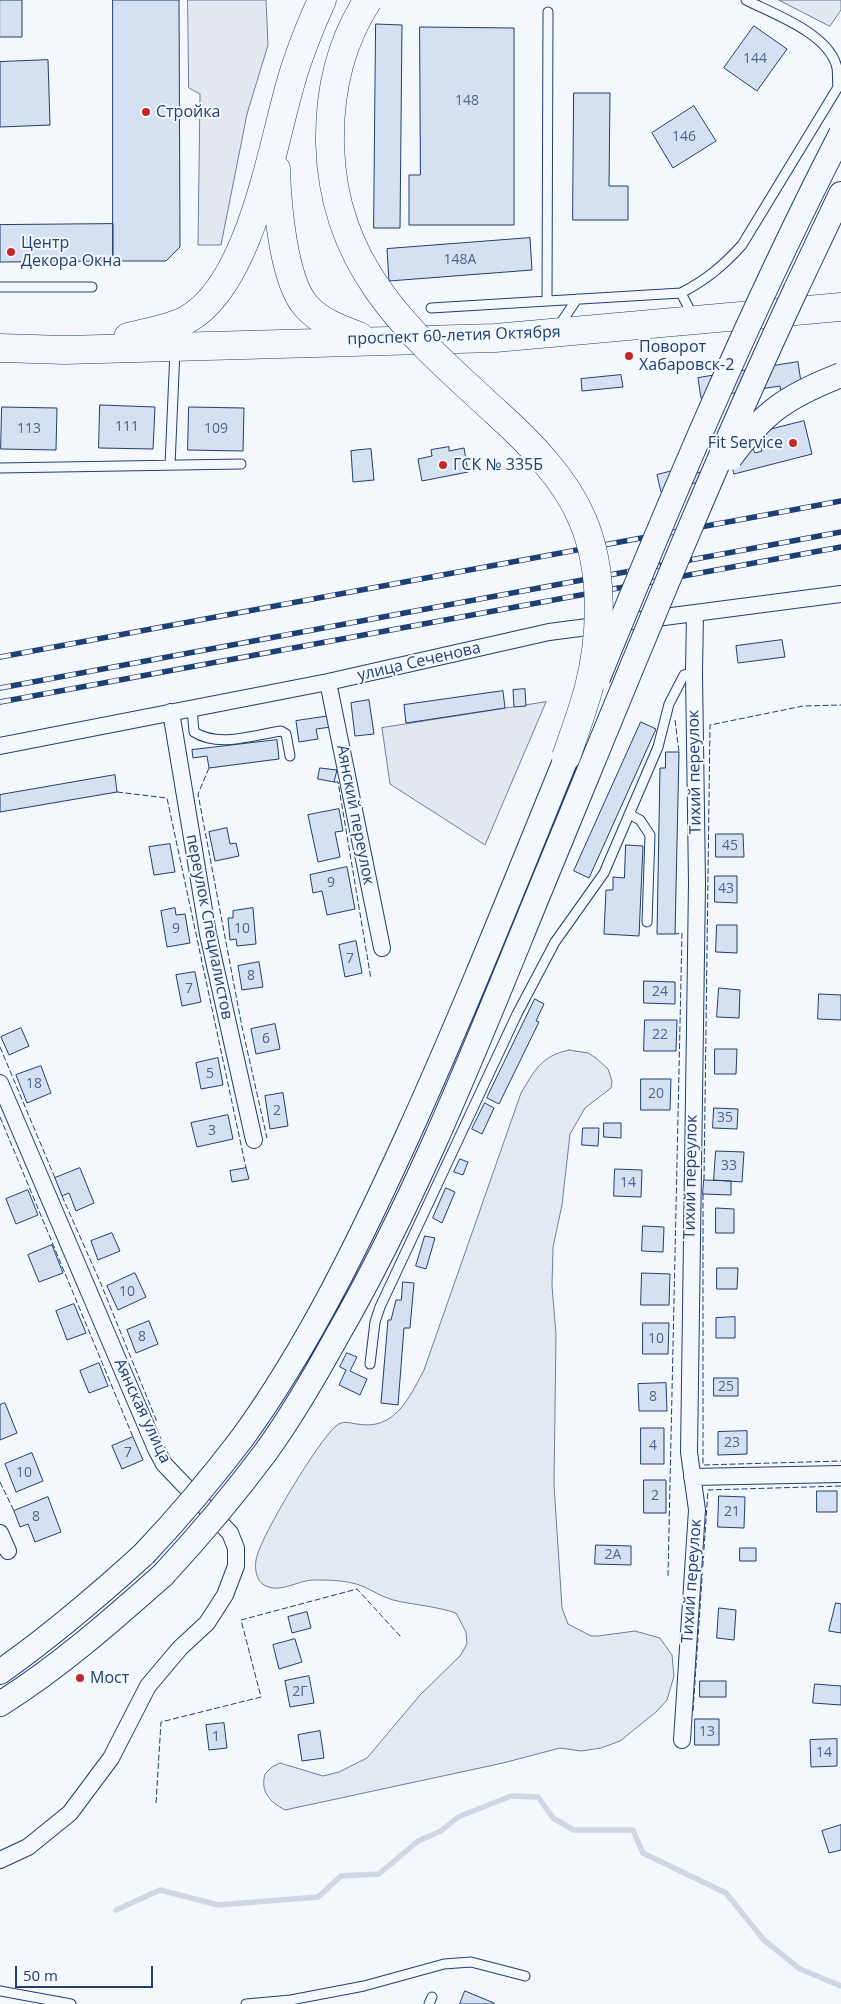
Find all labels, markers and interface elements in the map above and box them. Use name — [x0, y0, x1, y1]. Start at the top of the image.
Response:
house number: 144 — [743, 51, 767, 67]
house number: 148 — [455, 93, 479, 109]
place label: Стройка — [156, 102, 220, 122]
marker: Стройка — [140, 106, 152, 118]
house number: 146 — [672, 129, 696, 145]
place label: Центр Декора Окна — [21, 233, 121, 271]
marker: Центр Декора Окна — [5, 246, 17, 258]
house number: 148А — [444, 252, 476, 268]
street label: проспект 60-летия Октября — [347, 323, 561, 349]
place label: Поворот Хабаровск-2 — [639, 337, 734, 375]
marker: Поворот Хабаровск-2 — [623, 350, 635, 362]
house number: 111 — [115, 419, 139, 435]
house number: 113 — [17, 421, 41, 437]
house number: 109 — [204, 421, 228, 437]
place label: Fit Service — [708, 433, 783, 453]
marker: Fit Service — [787, 437, 799, 449]
place label: ГСК № 335Б — [453, 455, 543, 475]
marker: ГСК № 335Б — [437, 459, 449, 471]
street label: улица Сеченова — [355, 638, 483, 686]
street label: Тихий переулок — [684, 710, 706, 834]
street label: Аянский переулок — [332, 743, 378, 887]
street label: переулок Специалистов — [182, 833, 236, 1021]
house number: 45 — [722, 838, 738, 854]
house number: 9 — [327, 875, 335, 891]
house number: 43 — [718, 881, 734, 897]
house number: 9 — [172, 921, 180, 937]
house number: 10 — [234, 921, 250, 937]
house number: 7 — [346, 951, 354, 967]
house number: 8 — [247, 968, 255, 984]
house number: 7 — [185, 981, 193, 997]
house number: 24 — [652, 984, 668, 1000]
house number: 22 — [652, 1027, 668, 1043]
house number: 6 — [262, 1031, 270, 1047]
house number: 5 — [206, 1066, 214, 1082]
house number: 18 — [26, 1076, 42, 1092]
house number: 20 — [648, 1086, 664, 1102]
house number: 2 — [273, 1103, 281, 1119]
house number: 35 — [717, 1110, 733, 1126]
street label: Тихий переулок — [680, 1115, 702, 1239]
house number: 3 — [208, 1123, 216, 1139]
house number: 33 — [721, 1158, 737, 1174]
house number: 14 — [620, 1175, 636, 1191]
house number: 10 — [119, 1284, 135, 1300]
house number: 8 — [138, 1329, 146, 1345]
house number: 10 — [648, 1331, 664, 1347]
street label: Аянская улица — [109, 1356, 175, 1466]
house number: 25 — [718, 1379, 734, 1395]
house number: 8 — [649, 1389, 657, 1405]
house number: 23 — [724, 1435, 740, 1451]
house number: 4 — [649, 1438, 657, 1454]
house number: 7 — [124, 1445, 132, 1461]
house number: 10 — [16, 1465, 32, 1481]
house number: 2 — [651, 1488, 659, 1504]
house number: 21 — [724, 1504, 740, 1520]
house number: 8 — [32, 1509, 40, 1525]
street label: Тихий переулок — [678, 1518, 706, 1644]
house number: 2А — [605, 1547, 621, 1563]
place label: Мост — [90, 1668, 129, 1688]
marker: Мост — [74, 1672, 86, 1684]
house number: 2Г — [292, 1684, 308, 1700]
house number: 13 — [699, 1724, 715, 1740]
house number: 1 — [212, 1729, 220, 1745]
house number: 14 — [816, 1745, 832, 1761]
scale bar — [18, 1956, 155, 1988]
text: 50 m — [23, 1965, 58, 1985]

